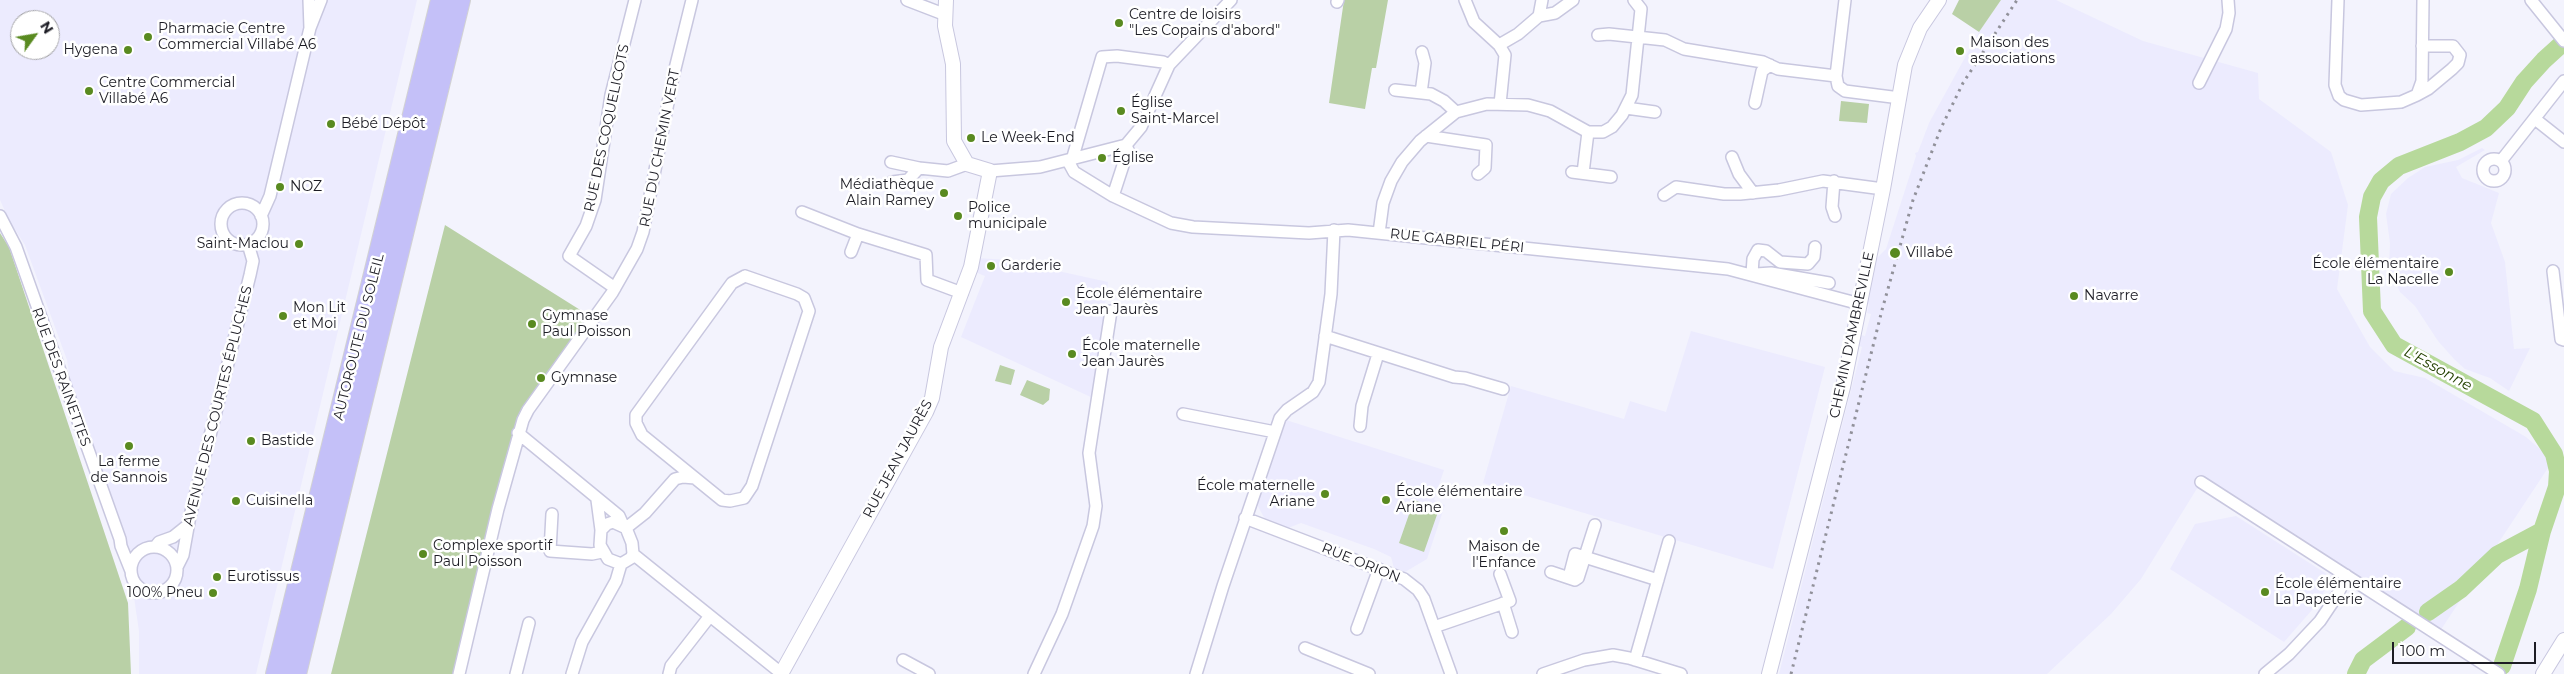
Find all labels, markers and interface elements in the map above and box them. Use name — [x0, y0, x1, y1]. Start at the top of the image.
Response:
place label: Centre de loisirs "Les Copains d'abord" — [1129, 7, 1280, 40]
north arrow — [10, 10, 60, 60]
marker: Centre de loisirs "Les Copains d'abord" — [1113, 17, 1125, 29]
text: N — [36, 18, 58, 37]
place label: Pharmacie Centre Commercial Villabé A6 — [158, 21, 316, 54]
marker: Pharmacie Centre Commercial Villabé A6 — [142, 31, 154, 43]
place label: Maison des associations — [1970, 35, 2055, 68]
place label: Hygena — [63, 42, 118, 58]
street label: RUE DES COQUELICOTS — [581, 43, 633, 213]
marker: Hygena — [122, 44, 134, 56]
marker: Maison des associations — [1954, 45, 1966, 57]
street label: RUE DU CHEMIN VERT — [636, 67, 684, 229]
place label: Centre Commercial Villabé A6 — [99, 75, 235, 108]
marker: Centre Commercial Villabé A6 — [83, 85, 95, 97]
place label: Église Saint-Marcel — [1131, 95, 1219, 128]
marker: Église Saint-Marcel — [1115, 105, 1127, 117]
place label: Bébé Dépôt — [341, 116, 426, 132]
marker: Bébé Dépôt — [325, 118, 337, 130]
place label: Le Week-End — [981, 130, 1075, 146]
marker: Le Week-End — [965, 132, 977, 144]
place label: Église — [1112, 150, 1154, 166]
marker: Église — [1096, 152, 1108, 164]
place label: Médiathèque Alain Ramey — [840, 177, 934, 210]
place label: NOZ — [290, 179, 322, 195]
marker: NOZ — [274, 181, 286, 193]
marker: Médiathèque Alain Ramey — [938, 187, 950, 199]
place label: Police municipale — [968, 200, 1047, 232]
marker: Police municipale — [952, 210, 964, 222]
street label: RUE GABRIEL PÉRI — [1389, 226, 1525, 256]
place label: Saint-Maclou — [197, 236, 289, 252]
marker: Saint-Maclou — [293, 238, 305, 250]
place label: Villabé — [1906, 245, 1953, 261]
marker: Villabé — [1888, 246, 1902, 260]
street label: CHEMIN D'AMBREVILLE — [1826, 250, 1878, 420]
street label: AUTOROUTE DU SOLEIL — [330, 252, 388, 422]
place label: École élémentaire La Nacelle — [2313, 256, 2439, 288]
place label: Garderie — [1001, 258, 1061, 274]
marker: Garderie — [985, 260, 997, 272]
marker: École élémentaire La Nacelle — [2443, 266, 2455, 278]
street label: AVENUE DES COURTES ÉPLUCHES — [180, 284, 256, 528]
place label: École élémentaire Jean Jaurès — [1076, 286, 1202, 318]
place label: Navarre — [2084, 288, 2138, 304]
marker: Navarre — [2068, 290, 2080, 302]
marker: École élémentaire Jean Jaurès — [1060, 296, 1072, 308]
place label: Mon Lit et Moi — [293, 300, 346, 332]
street label: RUE DES RAINETTES — [28, 305, 94, 449]
place label: Gymnase Paul Poisson — [542, 308, 631, 341]
marker: Mon Lit et Moi — [277, 310, 289, 322]
marker: Gymnase Paul Poisson — [526, 318, 538, 330]
place label: École maternelle Jean Jaurès — [1082, 338, 1200, 371]
water label: L'Essonne — [2401, 343, 2475, 395]
marker: École maternelle Jean Jaurès — [1066, 348, 1078, 360]
place label: Gymnase — [551, 370, 617, 386]
marker: Gymnase — [535, 372, 547, 384]
street label: RUE JEAN JAURÈS — [860, 397, 936, 521]
place label: Bastide — [261, 433, 314, 449]
marker: Bastide — [245, 435, 257, 447]
marker: La ferme de Sannois — [123, 440, 135, 452]
place label: La ferme de Sannois — [91, 454, 167, 487]
place label: École maternelle Ariane — [1197, 478, 1315, 511]
place label: École élémentaire Ariane — [1396, 484, 1522, 516]
marker: École maternelle Ariane — [1319, 488, 1331, 500]
place label: Cuisinella — [246, 493, 313, 509]
marker: École élémentaire Ariane — [1380, 494, 1392, 506]
marker: Cuisinella — [230, 495, 242, 507]
marker: Maison de l'Enfance — [1498, 525, 1510, 537]
place label: Complexe sportif Paul Poisson — [433, 538, 552, 570]
place label: Maison de l'Enfance — [1468, 539, 1540, 572]
street label: RUE ORION — [1319, 540, 1403, 586]
marker: Complexe sportif Paul Poisson — [417, 548, 429, 560]
place label: Eurotissus — [227, 569, 299, 585]
marker: Eurotissus — [211, 571, 223, 583]
place label: École élémentaire La Papeterie — [2275, 576, 2401, 608]
place label: 100% Pneu — [127, 585, 203, 601]
marker: École élémentaire La Papeterie — [2259, 586, 2271, 598]
marker: 100% Pneu — [207, 587, 219, 599]
scale bar — [2394, 632, 2538, 664]
text: 100 m — [2400, 641, 2445, 660]

